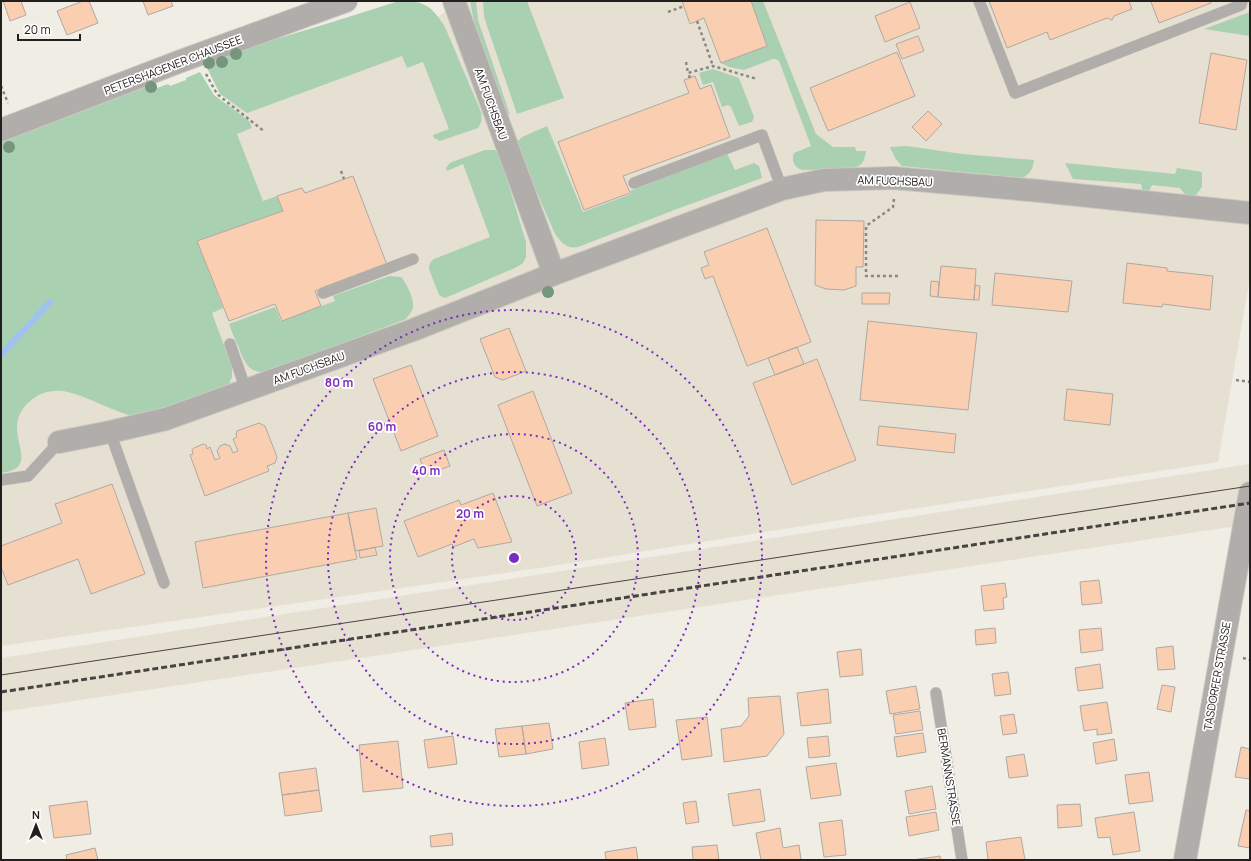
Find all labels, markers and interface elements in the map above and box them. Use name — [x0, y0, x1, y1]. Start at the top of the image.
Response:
scale bar — [18, 16, 80, 42]
text: 20 m — [24, 21, 51, 38]
street label: PETERSHAGENER CHAUSSEE — [102, 31, 244, 98]
street label: AM FUCHSBAU — [472, 66, 511, 142]
street label: AM FUCHSBAU — [857, 172, 933, 189]
street label: AM FUCHSBAU — [271, 348, 347, 387]
text: 80 m — [325, 374, 353, 391]
text: 60 m — [368, 418, 396, 435]
text: 40 m — [412, 462, 440, 479]
text: 20 m — [456, 505, 484, 522]
centre of rings — [507, 551, 521, 565]
street label: TASDORFER STRASSE — [1200, 620, 1233, 731]
street label: BERMANNSTRASSE — [934, 727, 965, 827]
north arrow — [16, 805, 56, 845]
text: N — [32, 807, 40, 822]

